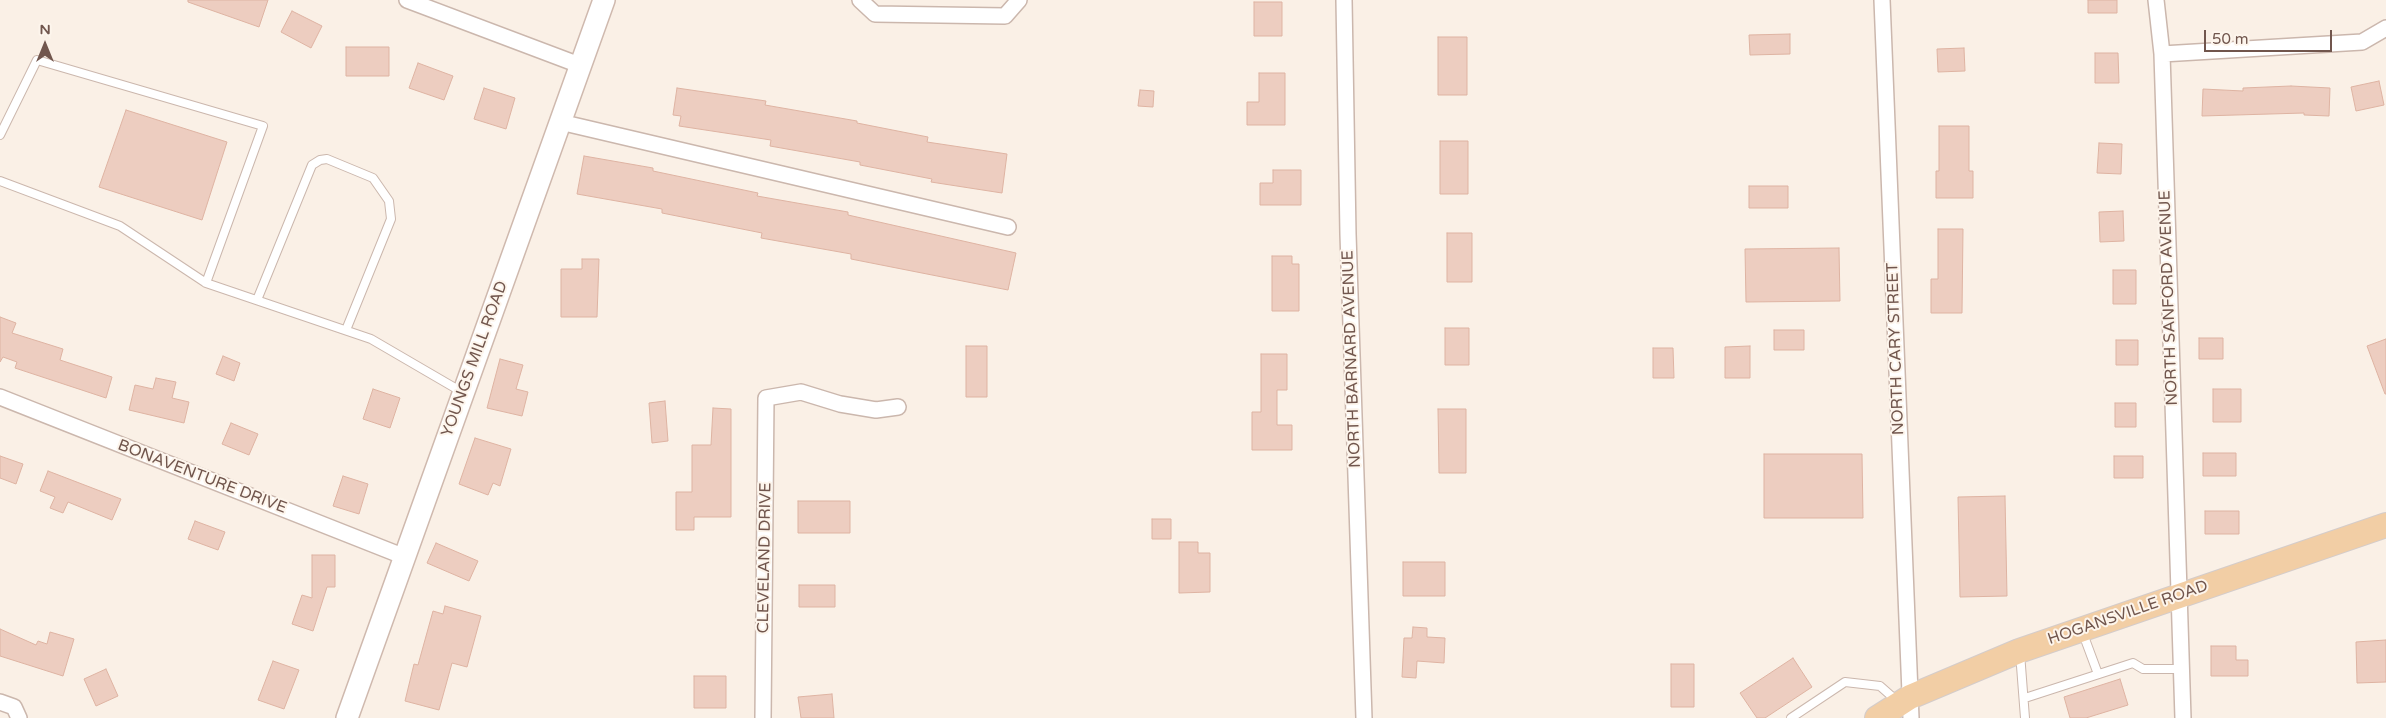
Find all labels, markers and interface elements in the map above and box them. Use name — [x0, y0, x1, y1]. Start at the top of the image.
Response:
north arrow — [20, 20, 70, 70]
scale bar — [2206, 20, 2334, 52]
text: N — [39, 21, 51, 38]
text: 50 m — [2212, 30, 2249, 48]
street label: NORTH SANFORD AVENUE — [2156, 190, 2182, 406]
street label: NORTH BARNARD AVENUE — [1339, 250, 1365, 468]
street label: NORTH CARY STREET — [1883, 262, 1909, 436]
street label: YOUNGS MILL ROAD — [438, 278, 512, 440]
street label: BONAVENTURE DRIVE — [115, 436, 289, 518]
street label: CLEVELAND DRIVE — [754, 482, 776, 634]
street label: HOGANSVILLE ROAD — [2045, 577, 2211, 649]

